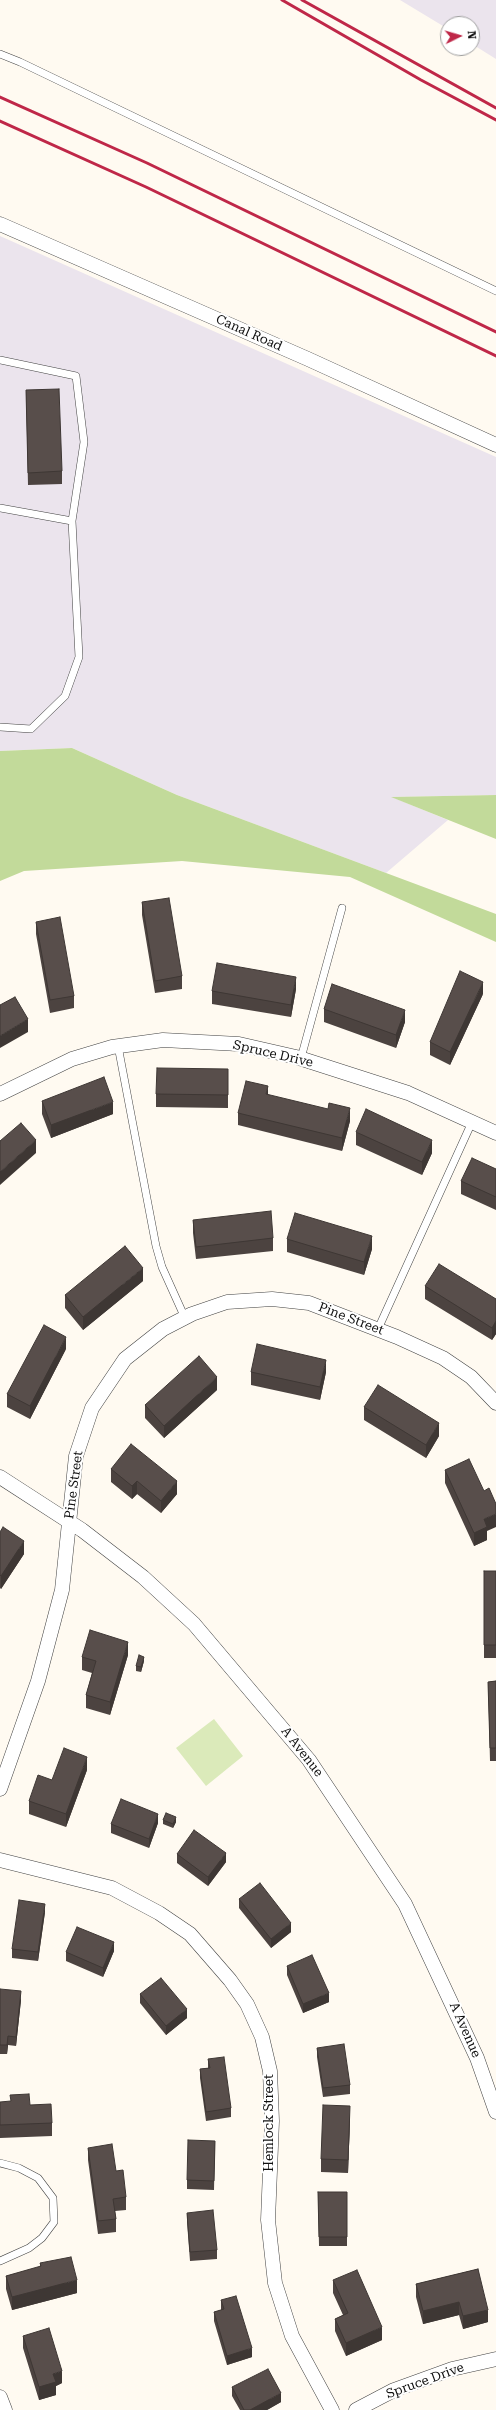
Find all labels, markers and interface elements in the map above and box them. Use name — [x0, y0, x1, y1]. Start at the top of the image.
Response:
north arrow — [440, 16, 480, 56]
text: N — [465, 30, 478, 40]
street label: Canal Road — [213, 311, 285, 355]
street label: Spruce Drive — [231, 1037, 315, 1071]
street label: Pine Street — [316, 1299, 386, 1339]
street label: Pine Street — [61, 1450, 87, 1520]
street label: A Avenue — [278, 1724, 326, 1780]
street label: A Avenue — [446, 2000, 484, 2060]
street label: Hemlock Street — [261, 2074, 277, 2172]
street label: Spruce Drive — [384, 2360, 466, 2402]

